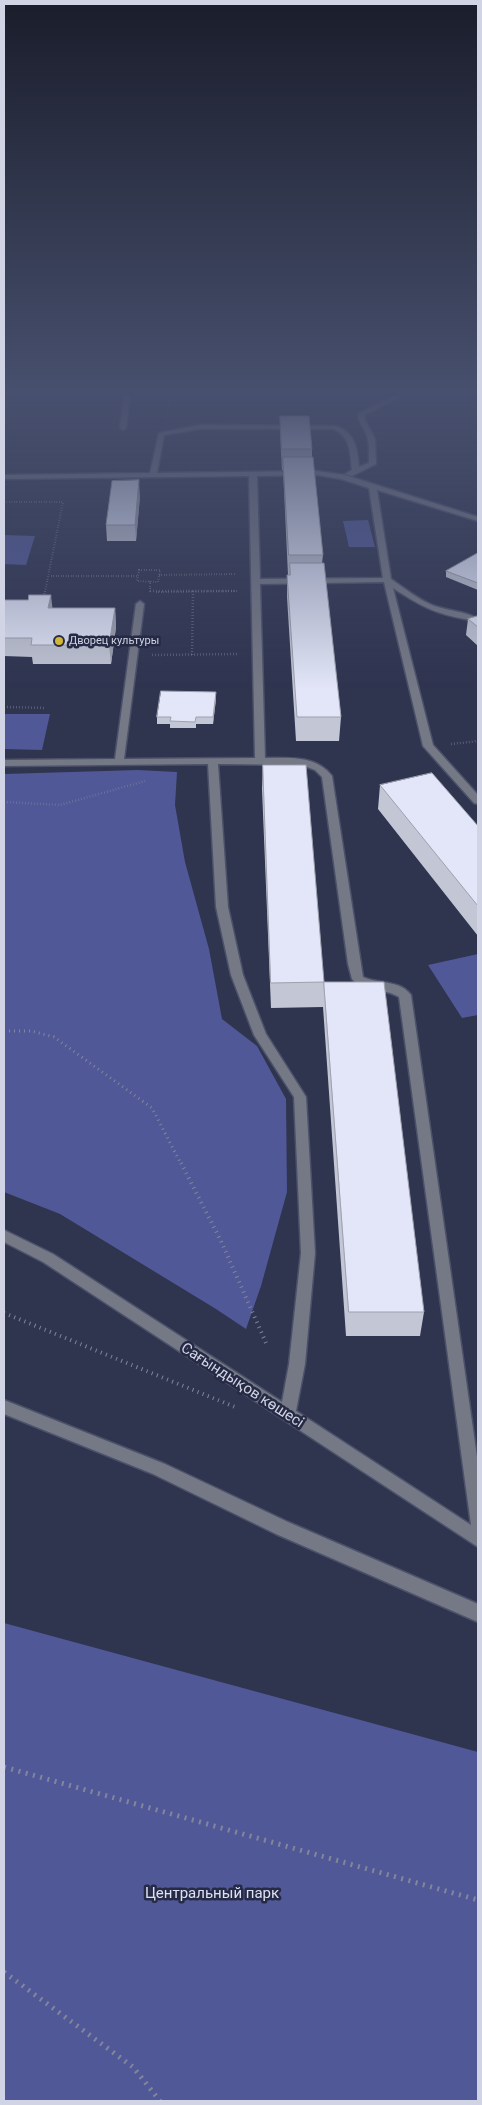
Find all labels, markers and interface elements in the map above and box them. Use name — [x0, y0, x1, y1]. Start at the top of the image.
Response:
place label: Дворец культуры — [69, 634, 159, 648]
marker: Дворец культуры — [53, 635, 65, 647]
street label: Сағындықов көшесі — [177, 1340, 307, 1432]
park label: Центральный парк — [145, 1885, 279, 1903]

